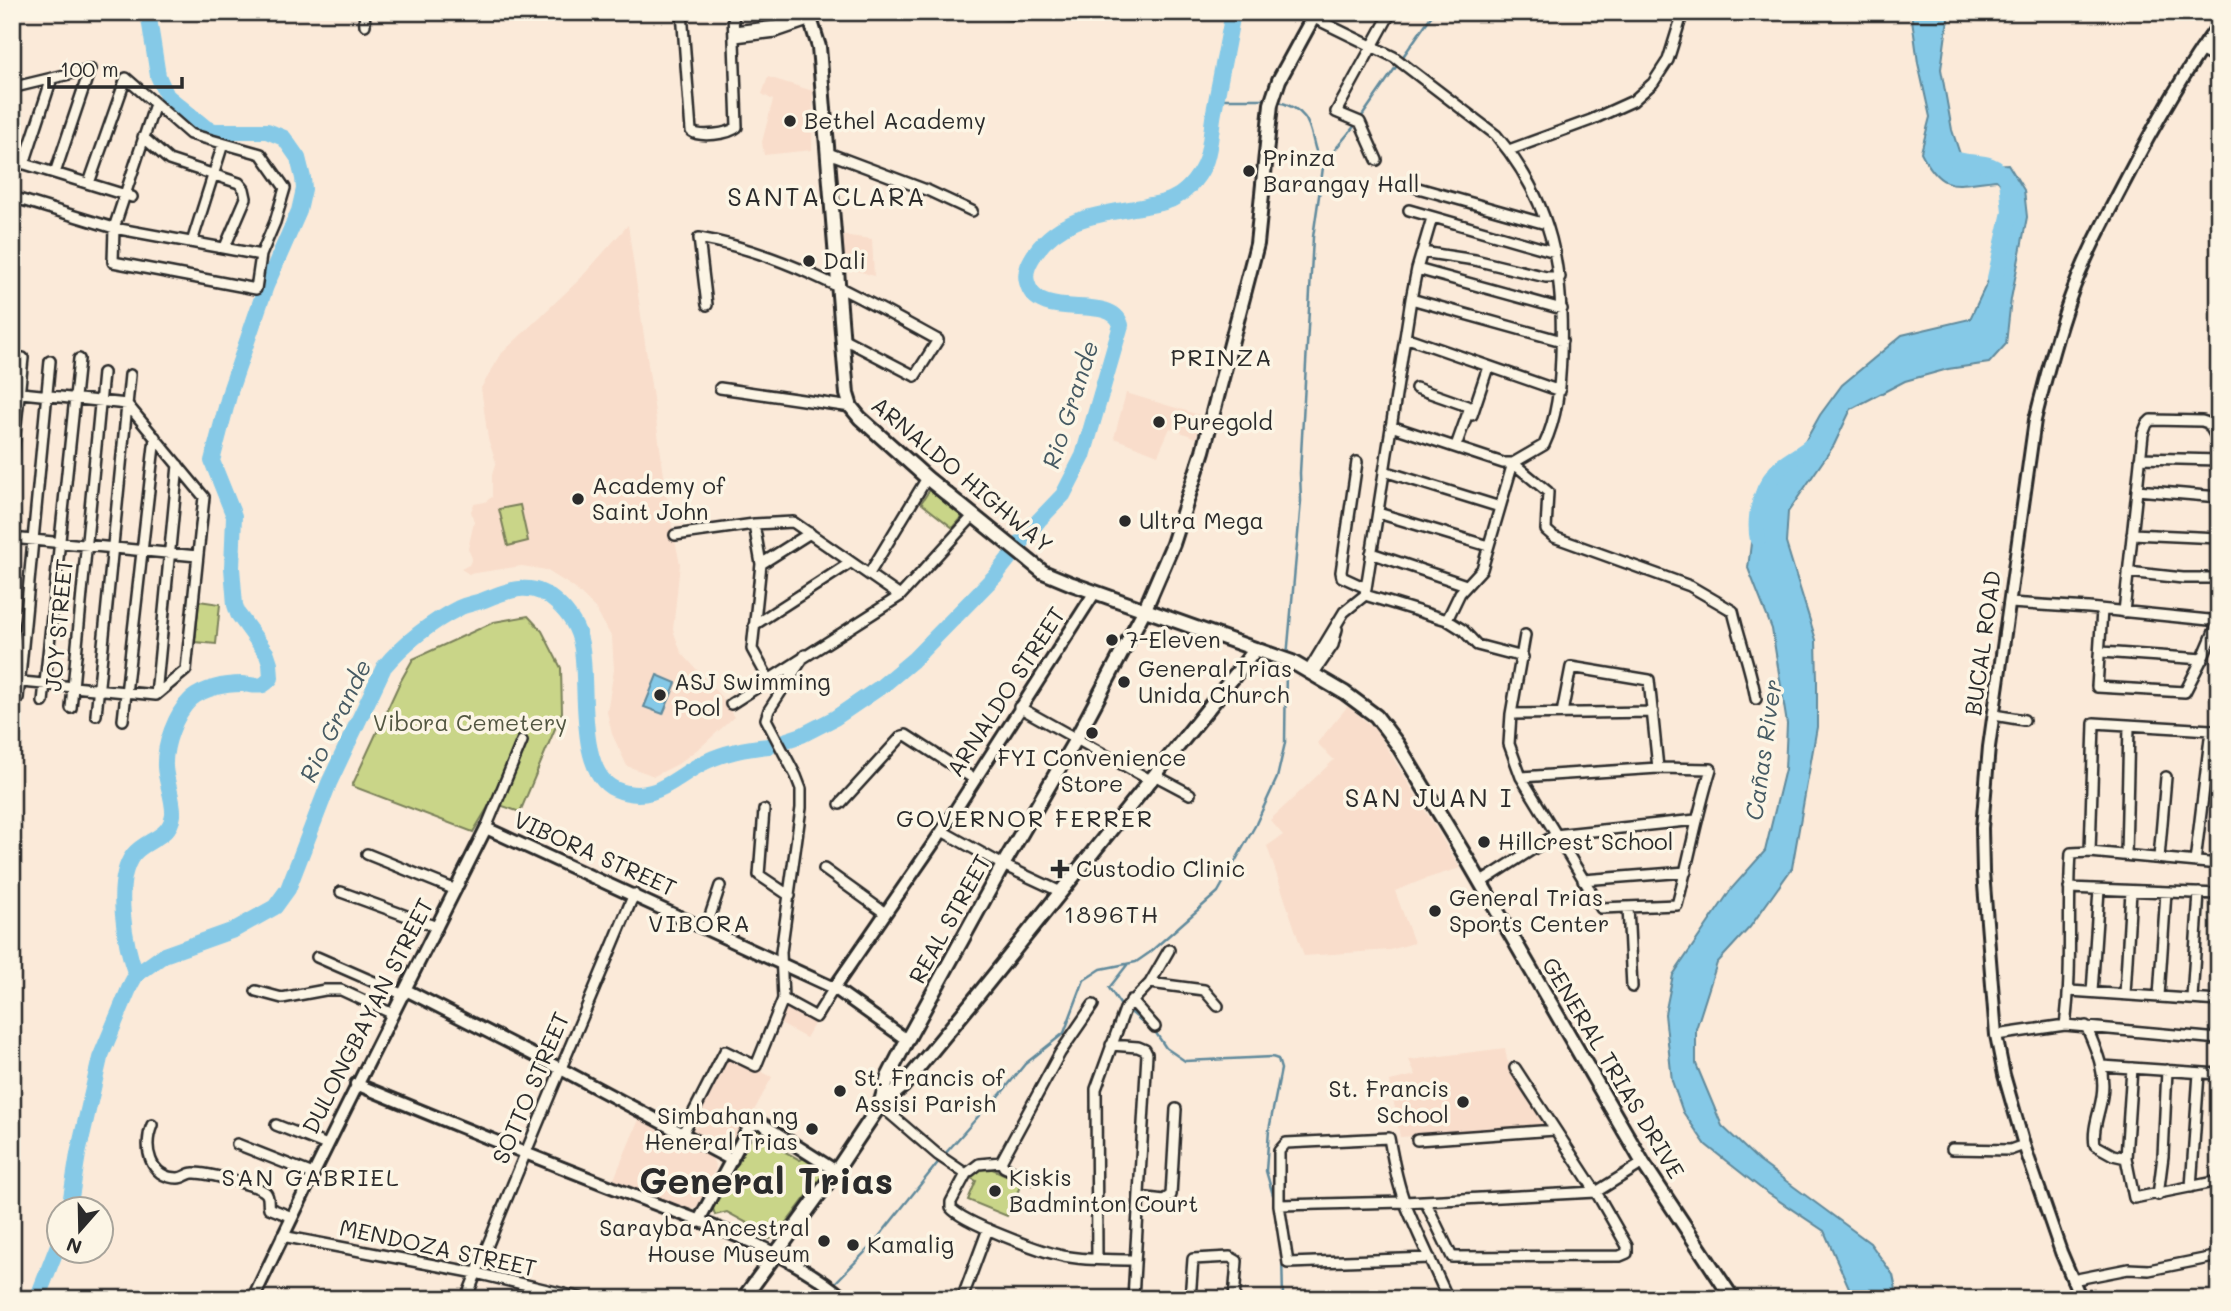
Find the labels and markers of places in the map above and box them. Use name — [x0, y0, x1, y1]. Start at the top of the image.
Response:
place label: Bethel Academy — [804, 105, 986, 135]
marker: Bethel Academy — [782, 113, 798, 129]
place label: Prinza Barangay Hall — [1263, 142, 1420, 198]
marker: Prinza Barangay Hall — [1241, 163, 1257, 179]
place label: Dali — [823, 245, 866, 275]
marker: Dali — [801, 253, 817, 269]
place label: Puregold — [1173, 406, 1273, 436]
marker: Puregold — [1151, 414, 1167, 430]
place label: Academy of Saint John — [592, 470, 726, 526]
marker: Academy of Saint John — [570, 491, 586, 507]
place label: Ultra Mega — [1139, 505, 1264, 535]
marker: Ultra Mega — [1117, 513, 1133, 529]
place label: 7-Eleven — [1126, 624, 1221, 654]
marker: 7-Eleven — [1104, 632, 1120, 648]
place label: General Trias Unida Church — [1138, 653, 1292, 709]
place label: ASJ Swimming Pool — [674, 666, 830, 722]
marker: General Trias Unida Church — [1116, 674, 1132, 690]
marker: ASJ Swimming Pool — [652, 687, 668, 703]
marker: FYI Convenience Store — [1084, 725, 1100, 741]
place label: FYI Convenience Store — [997, 742, 1187, 798]
place label: Hillcrest School — [1498, 826, 1673, 856]
marker: Hillcrest School — [1476, 834, 1492, 850]
place label: Custodio Clinic — [1076, 853, 1245, 883]
marker: Custodio Clinic — [1050, 859, 1070, 879]
place label: General Trias Sports Center — [1449, 882, 1609, 938]
marker: General Trias Sports Center — [1427, 903, 1443, 919]
place label: St. Francis of Assisi Parish — [854, 1062, 1005, 1118]
place label: St. Francis School — [1329, 1073, 1449, 1129]
marker: St. Francis of Assisi Parish — [832, 1083, 848, 1099]
marker: St. Francis School — [1455, 1094, 1471, 1110]
place label: Simbahan ng Heneral Trias — [644, 1100, 798, 1156]
marker: Simbahan ng Heneral Trias — [804, 1121, 820, 1137]
place label: Kiskis Badminton Court — [1009, 1162, 1198, 1218]
marker: Kiskis Badminton Court — [987, 1183, 1003, 1199]
place label: Sarayba Ancestral House Museum — [599, 1212, 810, 1268]
place label: Kamalig — [867, 1229, 954, 1259]
marker: Sarayba Ancestral House Museum — [816, 1233, 832, 1249]
marker: Kamalig — [845, 1237, 861, 1253]

